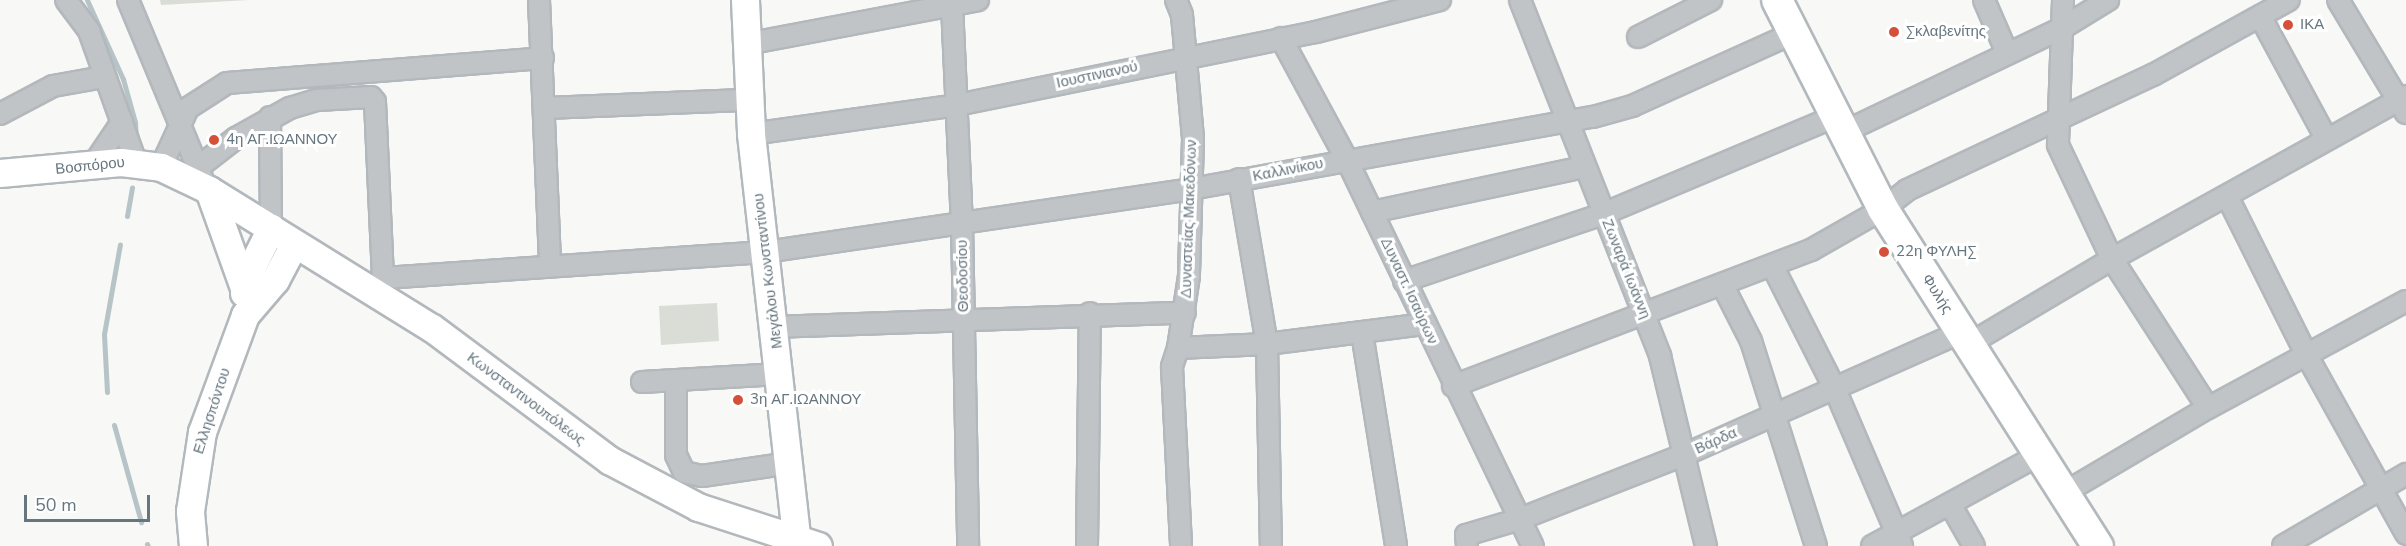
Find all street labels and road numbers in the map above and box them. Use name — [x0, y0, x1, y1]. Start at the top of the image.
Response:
street label: Ιουστινιανού — [1055, 58, 1139, 92]
street label: Δυναστείας Μακεδόνων — [1177, 139, 1201, 299]
street label: Βοσπόρου — [54, 153, 126, 179]
street label: Καλλινίκου — [1251, 154, 1325, 186]
street label: Μεγάλου Κωνσταντίνου — [750, 192, 786, 350]
street label: Ζωναρά Ιωάννη — [1598, 216, 1654, 322]
street label: Δυναστ. Ισαύρων — [1376, 235, 1442, 347]
street label: Θεοδοσίου — [953, 240, 973, 312]
street label: Φυλής — [1918, 271, 1956, 317]
street label: Κωνσταντινουπόλεως — [463, 349, 589, 449]
street label: Ελλησπόντου — [190, 366, 234, 456]
street label: Βάρδα — [1692, 424, 1740, 458]

